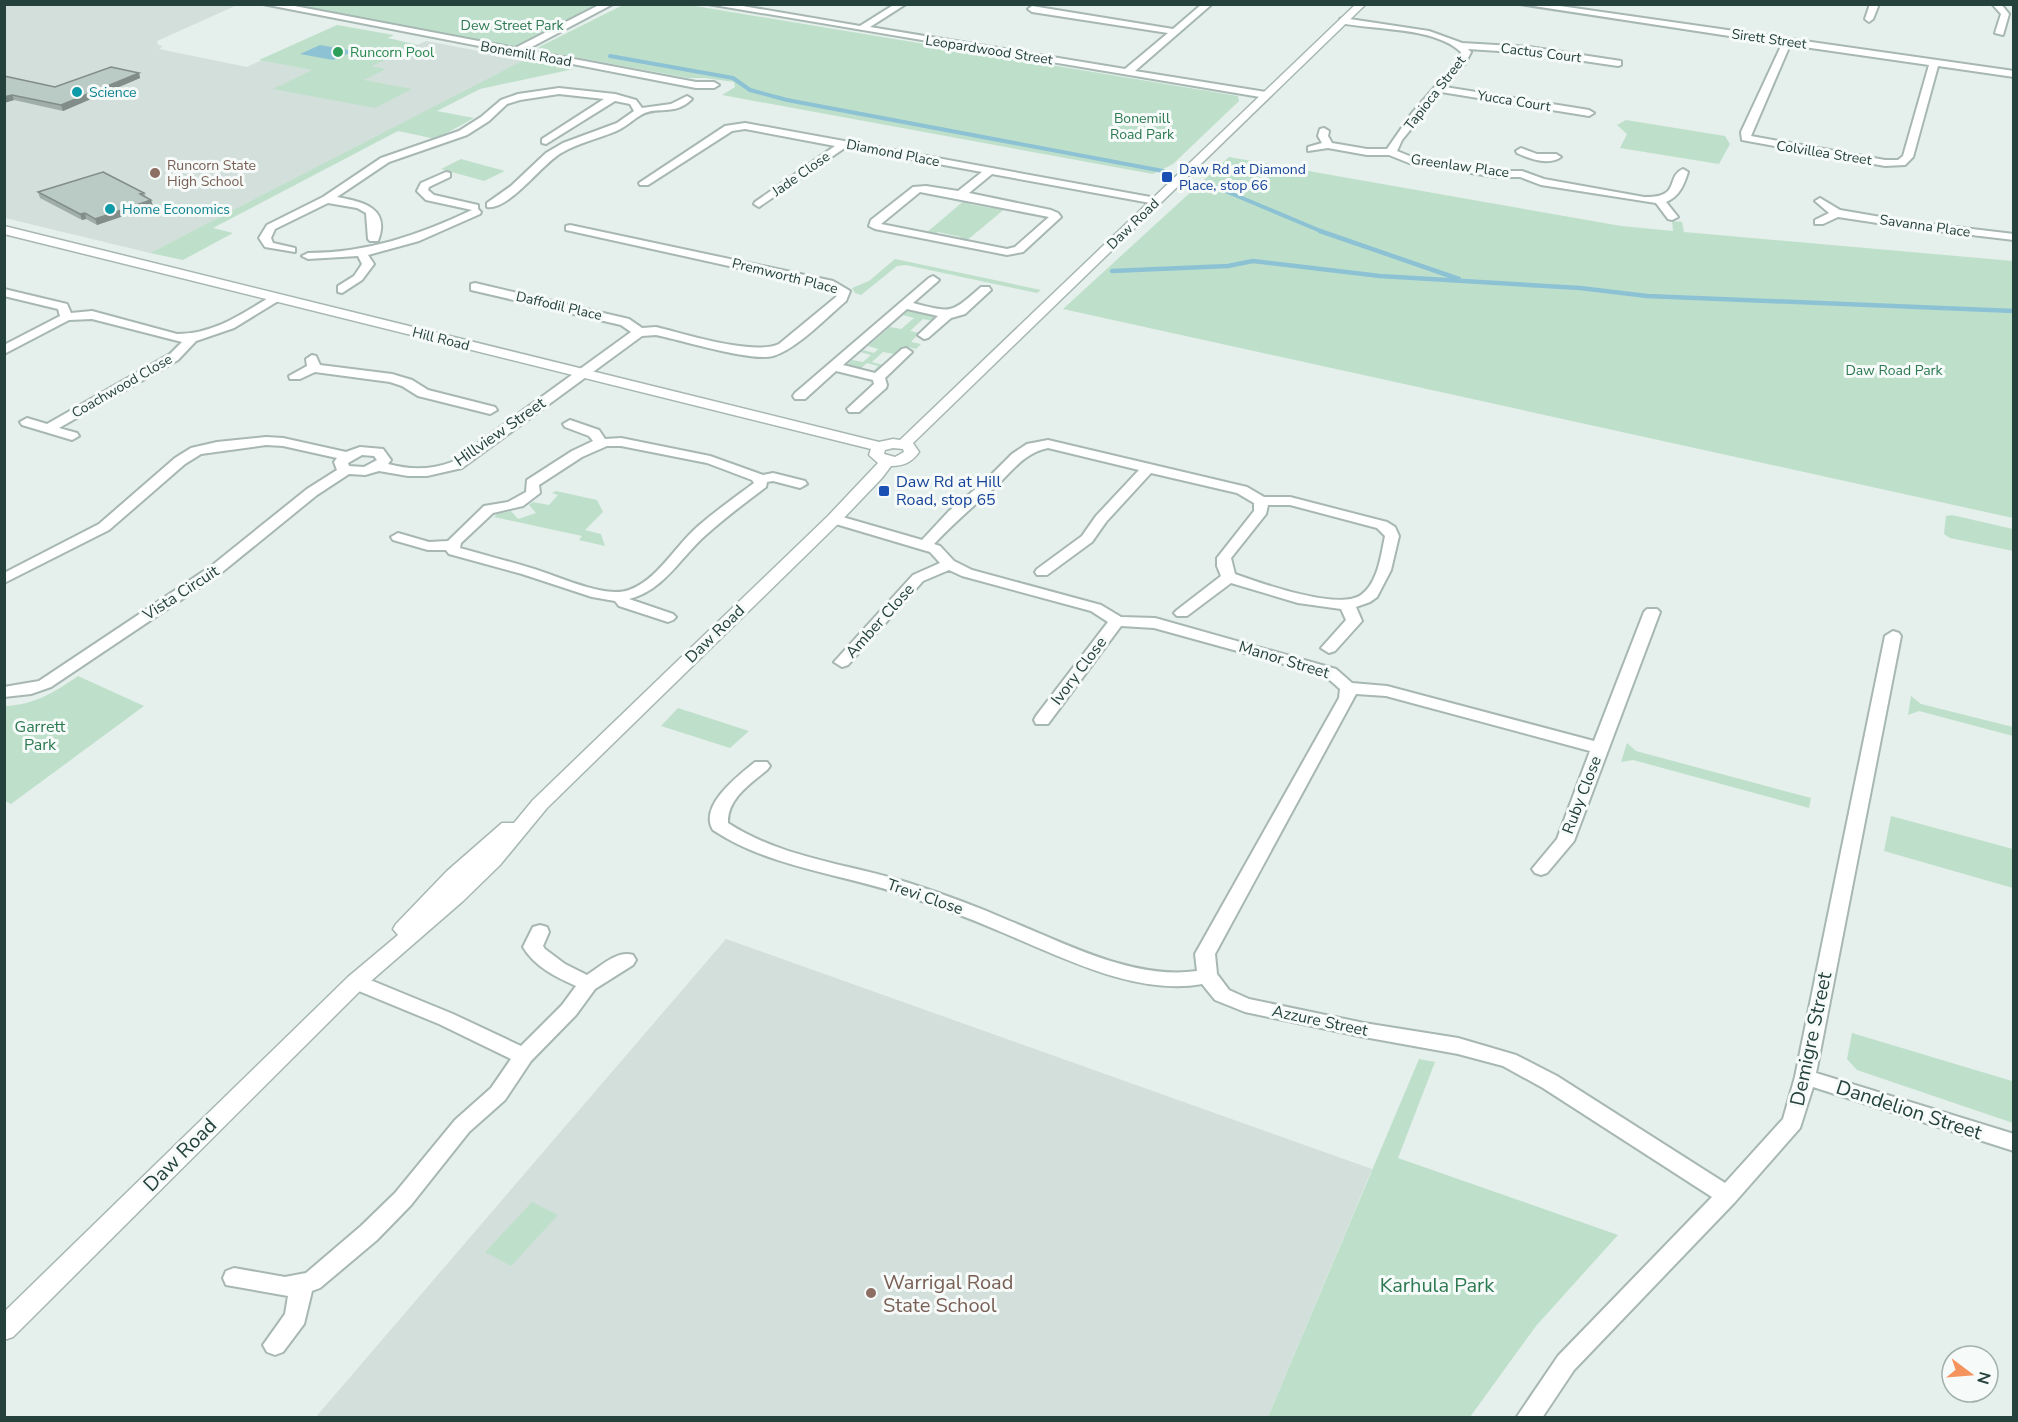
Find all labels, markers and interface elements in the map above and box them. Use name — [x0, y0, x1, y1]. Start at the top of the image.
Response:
park label: Dew Street Park — [461, 16, 564, 35]
street label: Sirett Street — [1730, 24, 1808, 54]
street label: Leopardwood Street — [924, 31, 1054, 69]
street label: Bonemill Road — [479, 37, 573, 71]
street label: Cactus Court — [1500, 39, 1582, 67]
place label: Runcorn Pool — [350, 43, 435, 62]
marker: Runcorn Pool — [331, 45, 345, 59]
street label: Tapioca Street — [1400, 52, 1470, 134]
place label: Science — [89, 83, 137, 102]
marker: Science — [70, 85, 84, 99]
street label: Yucca Court — [1475, 86, 1552, 116]
park label: Bonemill Road Park — [1110, 109, 1175, 144]
street label: Diamond Place — [845, 135, 941, 171]
street label: Colvillea Street — [1775, 136, 1873, 170]
street label: Jade Close — [767, 147, 834, 201]
street label: Greenlaw Place — [1410, 150, 1510, 182]
place label: Runcorn State High School — [167, 156, 256, 191]
place label: Daw Rd at Diamond Place, stop 66 — [1179, 160, 1306, 195]
marker: Runcorn State High School — [148, 166, 162, 180]
marker: Daw Rd at Diamond Place, stop 66 — [1160, 170, 1174, 184]
street label: Daw Road — [1103, 194, 1163, 254]
place label: Home Economics — [122, 200, 230, 219]
marker: Home Economics — [103, 202, 117, 216]
street label: Savanna Place — [1878, 210, 1972, 242]
street label: Premworth Place — [730, 254, 840, 298]
street label: Daffodil Place — [514, 287, 604, 325]
street label: Hill Road — [410, 323, 472, 355]
street label: Coachwood Close — [68, 350, 176, 422]
park label: Daw Road Park — [1845, 361, 1944, 380]
street label: Hillview Street — [450, 392, 550, 472]
place label: Daw Rd at Hill Road, stop 65 — [896, 471, 1002, 511]
marker: Daw Rd at Hill Road, stop 65 — [877, 484, 891, 498]
street label: Vista Circuit — [138, 560, 224, 626]
street label: Amber Close — [841, 579, 919, 663]
street label: Daw Road — [680, 600, 750, 668]
street label: Ivory Close — [1046, 632, 1112, 710]
street label: Manor Street — [1236, 636, 1332, 684]
park label: Garrett Park — [15, 716, 66, 756]
street label: Ruby Close — [1557, 753, 1607, 837]
street label: Trevi Close — [884, 874, 966, 920]
street label: Demigre Street — [1784, 969, 1839, 1108]
street label: Azzure Street — [1270, 1000, 1370, 1042]
street label: Dandelion Street — [1833, 1074, 1986, 1147]
street label: Daw Road — [137, 1112, 223, 1198]
place label: Warrigal Road State School — [883, 1269, 1013, 1319]
park label: Karhula Park — [1380, 1272, 1495, 1299]
marker: Warrigal Road State School — [864, 1286, 878, 1300]
north arrow — [1940, 1344, 2000, 1404]
text: N — [1971, 1369, 1996, 1387]

